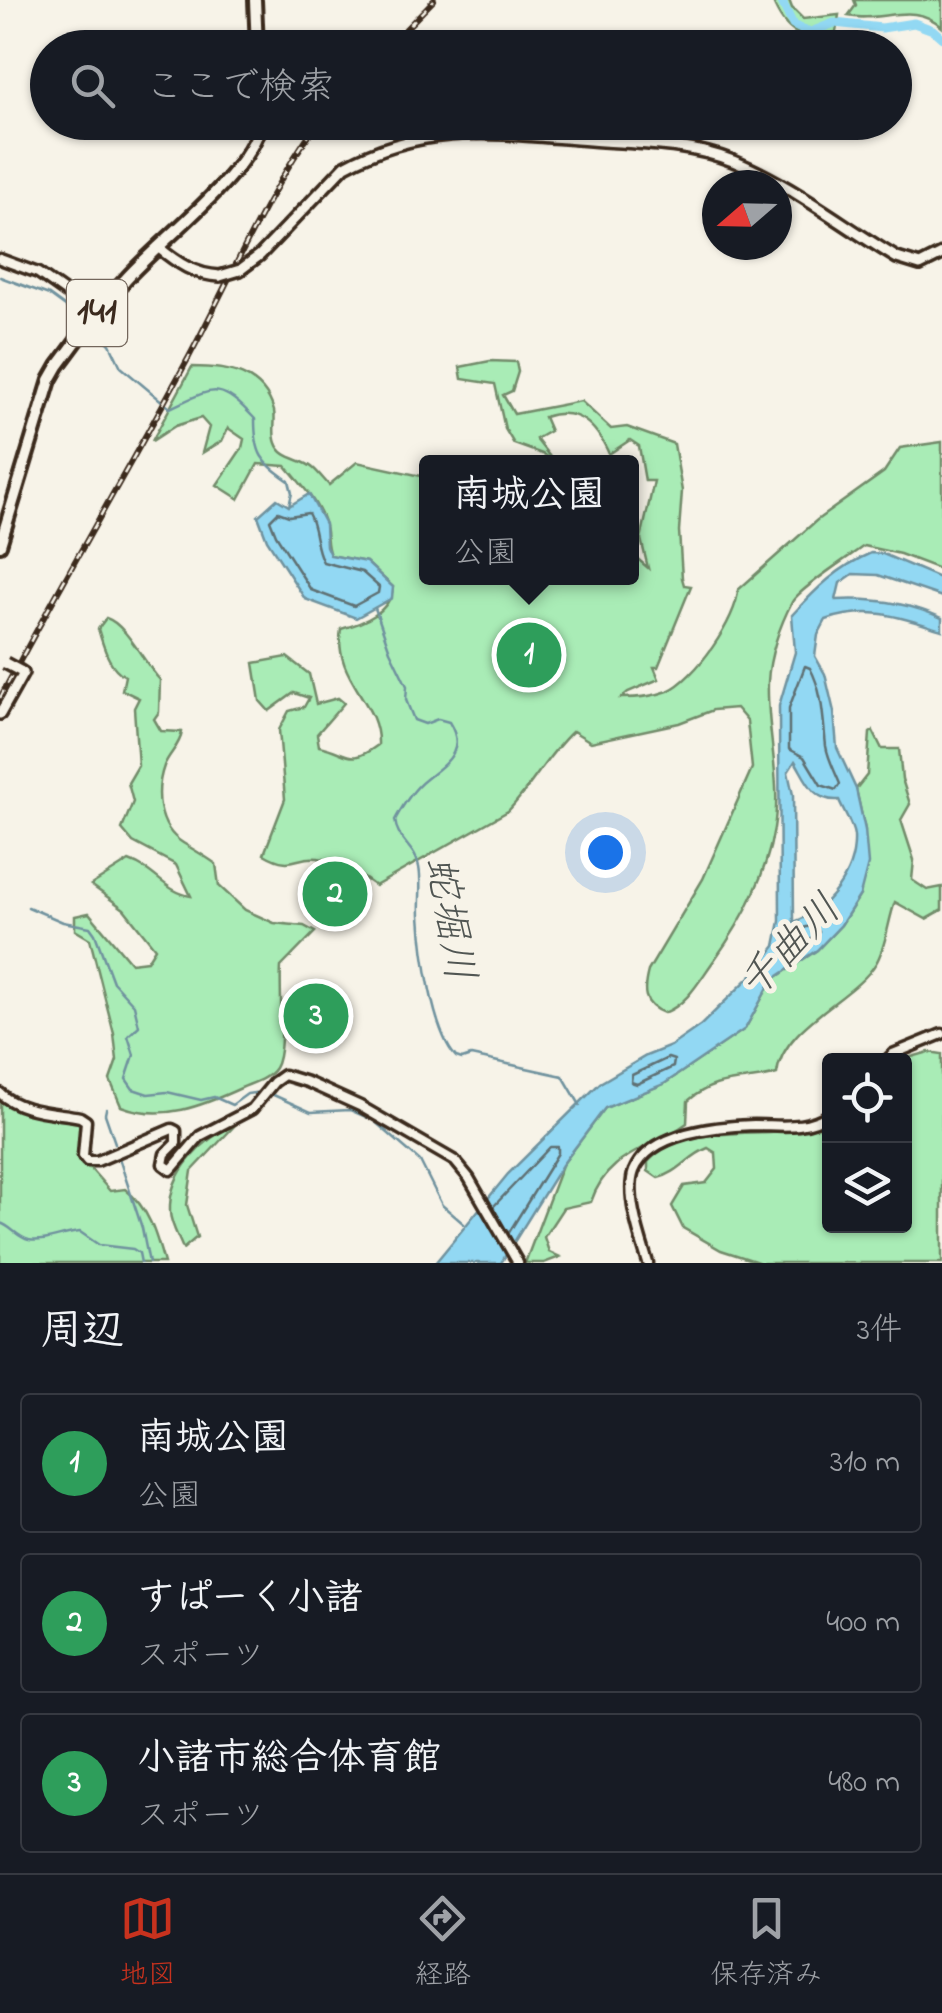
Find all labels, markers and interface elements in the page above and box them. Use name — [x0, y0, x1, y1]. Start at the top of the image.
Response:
search box — [30, 30, 912, 140]
icon: search — [65, 58, 120, 113]
text: ここで検索 — [145, 61, 335, 117]
north arrow — [702, 170, 792, 260]
road number: 141 — [67, 280, 127, 346]
popup — [419, 455, 639, 585]
text: 南城公園 — [453, 469, 605, 525]
text: 公園 — [453, 531, 517, 578]
pin: 1 — [496, 618, 562, 692]
your location — [580, 827, 631, 878]
water label: 蛇堀川 — [407, 852, 489, 986]
pin: 2 — [302, 856, 368, 932]
water label: 千曲川 — [725, 881, 857, 1015]
pin: 3 — [284, 978, 348, 1054]
map controls — [822, 1053, 912, 1233]
button: locate — [822, 1053, 912, 1143]
button: layers — [822, 1143, 912, 1233]
text: 周辺 — [40, 1302, 124, 1363]
text: 3件 — [857, 1308, 902, 1355]
text: 南城公園 — [137, 1412, 289, 1468]
text: 1 — [69, 1440, 80, 1487]
text: 310 m — [830, 1440, 900, 1487]
text: 公園 — [137, 1474, 201, 1521]
text: すぱーく小諸 — [137, 1572, 363, 1628]
text: 2 — [67, 1600, 82, 1647]
text: 400 m — [826, 1600, 900, 1647]
text: スポーツ — [137, 1634, 264, 1681]
text: 小諸市総合体育館 — [137, 1732, 441, 1788]
text: 3 — [68, 1760, 81, 1807]
text: 480 m — [828, 1760, 900, 1807]
text: スポーツ — [137, 1794, 264, 1841]
tab: 地図 — [120, 1891, 176, 1997]
tab: 経路 — [415, 1891, 471, 1997]
tab: 保存済み — [710, 1891, 822, 1997]

